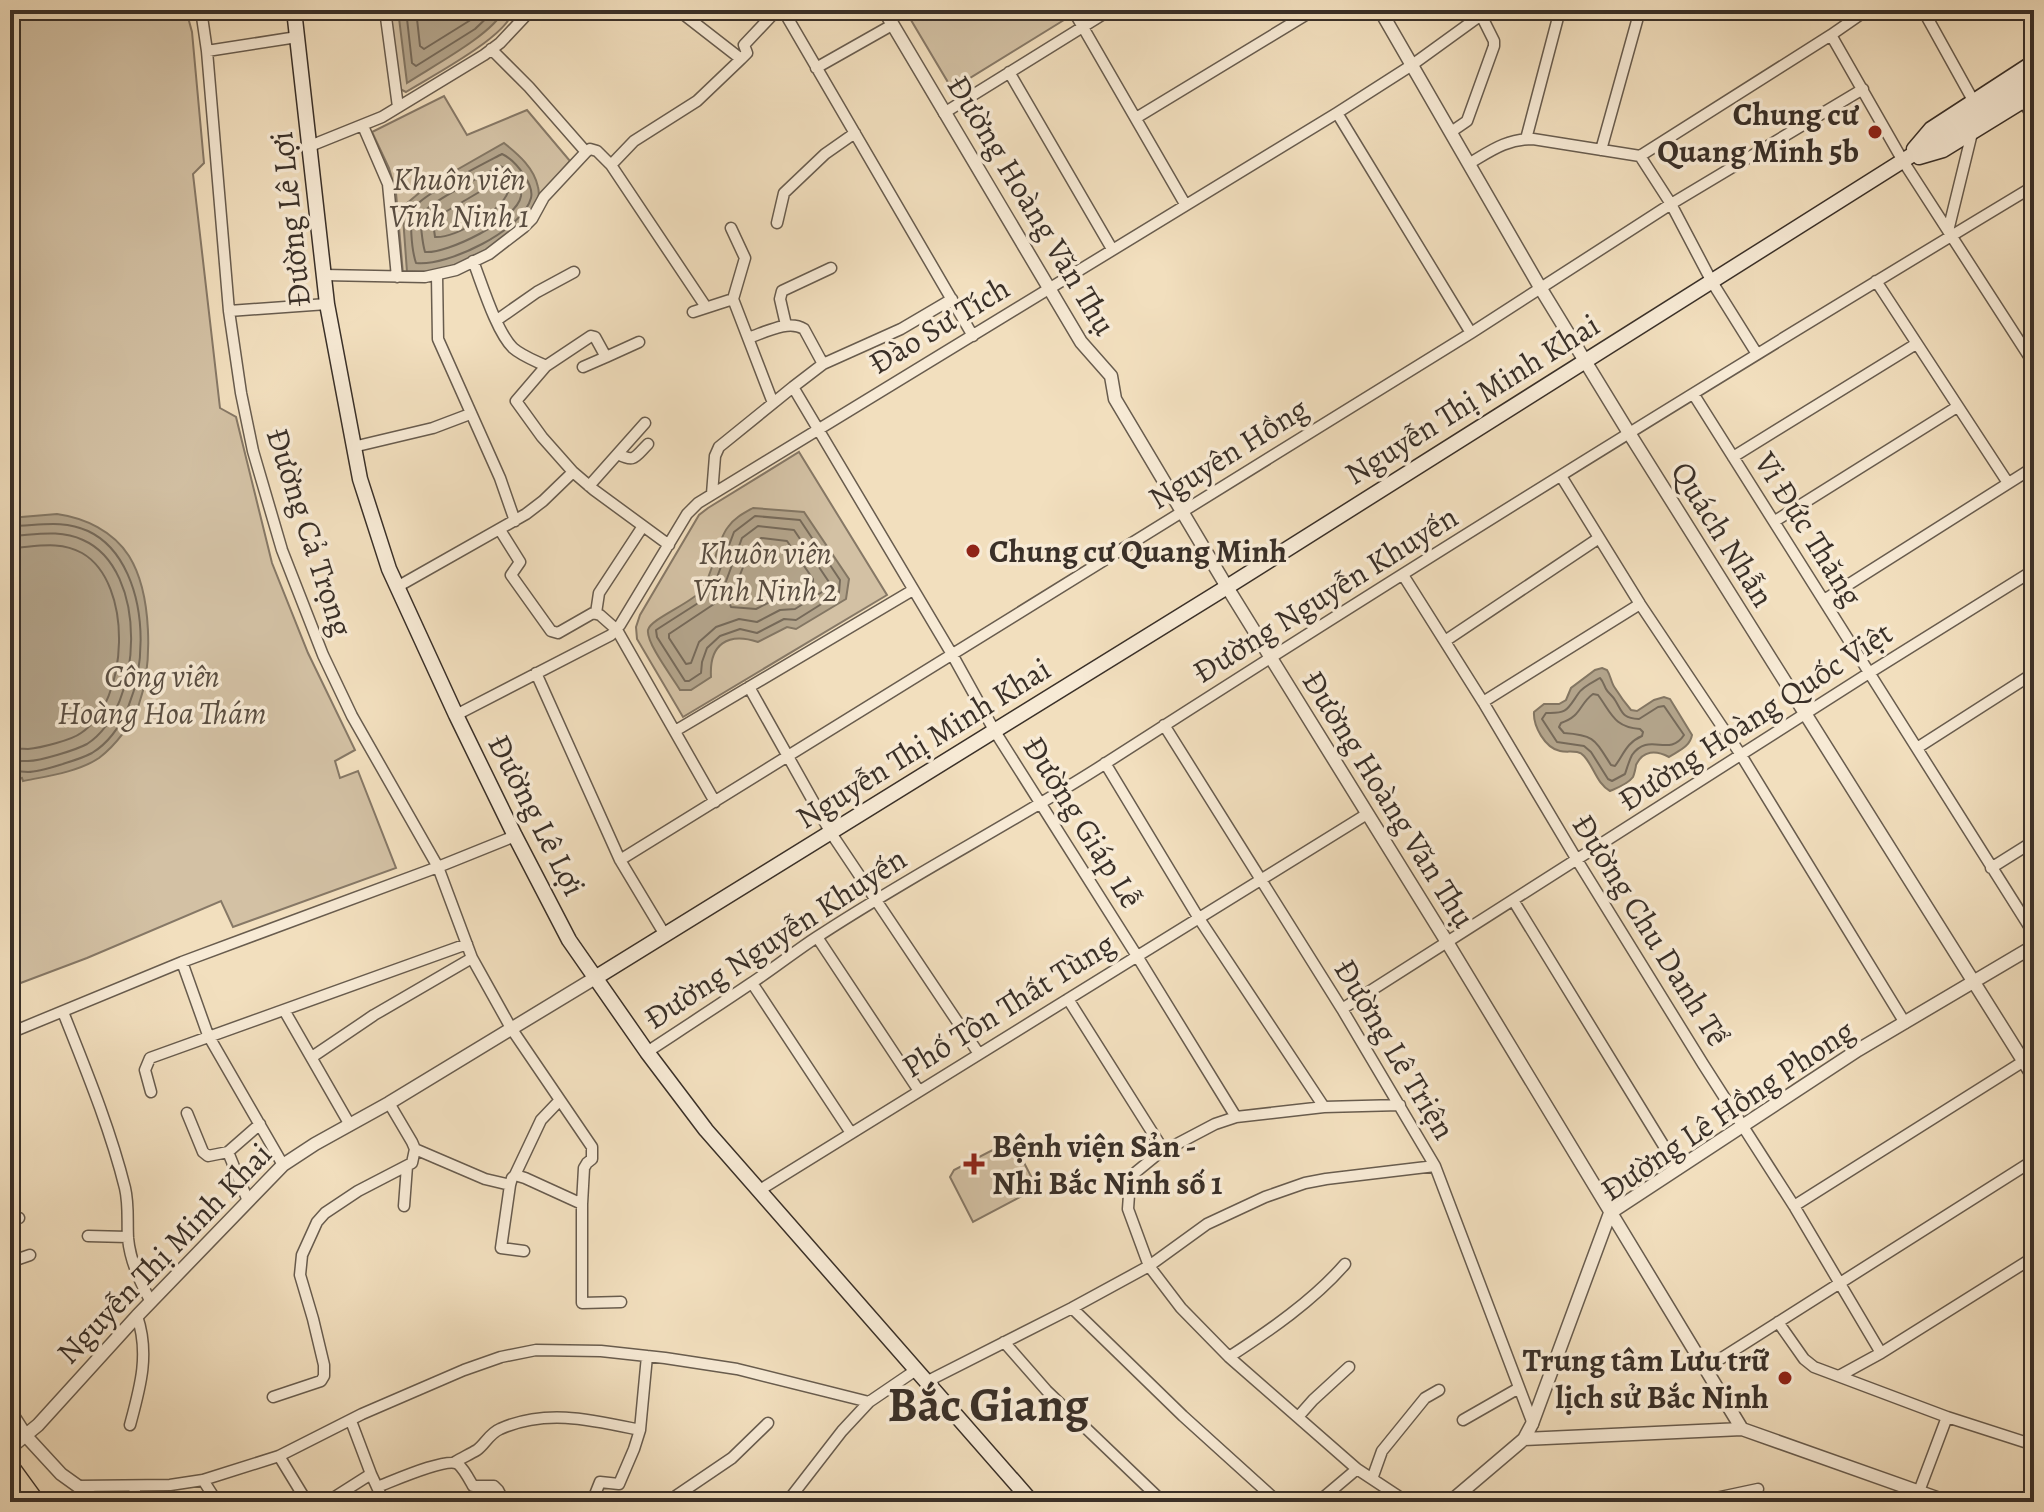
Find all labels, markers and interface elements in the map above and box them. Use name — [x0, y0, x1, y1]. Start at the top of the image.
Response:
street label: Đường Hoàng Văn Thụ — [937, 67, 1127, 344]
place label: Chung cư Quang Minh 5b — [1657, 92, 1860, 173]
marker: Chung cư Quang Minh 5b — [1866, 123, 1884, 141]
street label: Đường Lê Lợi — [259, 129, 321, 309]
park label: Khuôn viên Vĩnh Ninh 1 — [389, 157, 529, 238]
street label: Đào Sư Tích — [860, 266, 1018, 384]
street label: Nguyễn Thị Minh Khai — [1336, 303, 1608, 495]
street label: Nguyên Hồng — [1140, 386, 1316, 520]
street label: Đường Cả Trọng — [256, 422, 364, 642]
street label: Vi Đức Thăng — [1744, 443, 1874, 614]
street label: Quách Nhẫn — [1661, 453, 1785, 615]
street label: Đường Nguyễn Khuyến — [1184, 495, 1466, 693]
place label: Chung cư Quang Minh — [989, 529, 1287, 573]
park label: Khuôn viên Vĩnh Ninh 2 — [693, 531, 837, 612]
marker: Chung cư Quang Minh — [964, 542, 982, 560]
street label: Đường Hoàng Quốc Việt — [1609, 611, 1901, 821]
street label: Nguyễn Thị Minh Khai — [787, 647, 1059, 839]
park label: Công viên Hoàng Hoa Thám — [58, 654, 266, 735]
street label: Đường Hoàng Văn Thụ — [1292, 662, 1486, 937]
street label: Đường Lê Lợi — [478, 727, 596, 903]
street label: Đường Giáp Lễ — [1013, 727, 1153, 917]
street label: Đường Chu Danh Tể — [1562, 806, 1740, 1054]
street label: Đường Nguyễn Khuyến — [635, 837, 915, 1039]
street label: Phố Tôn Thất Tùng — [893, 922, 1123, 1088]
street label: Đường Lê Triện — [1324, 950, 1466, 1148]
street label: Đường Lê Hồng Phong — [1591, 1009, 1863, 1211]
place label: Bệnh viện Sản - Nhi Bắc Ninh số 1 — [992, 1124, 1222, 1205]
street label: Nguyễn Thị Minh Khai — [47, 1132, 281, 1374]
marker: Bệnh viện Sản - Nhi Bắc Ninh số 1 — [963, 1153, 985, 1175]
place label: Trung tâm Lưu trữ lịch sử Bắc Ninh — [1523, 1338, 1770, 1419]
marker: Trung tâm Lưu trữ lịch sử Bắc Ninh — [1776, 1369, 1794, 1387]
district label: Bắc Giang — [887, 1372, 1089, 1438]

